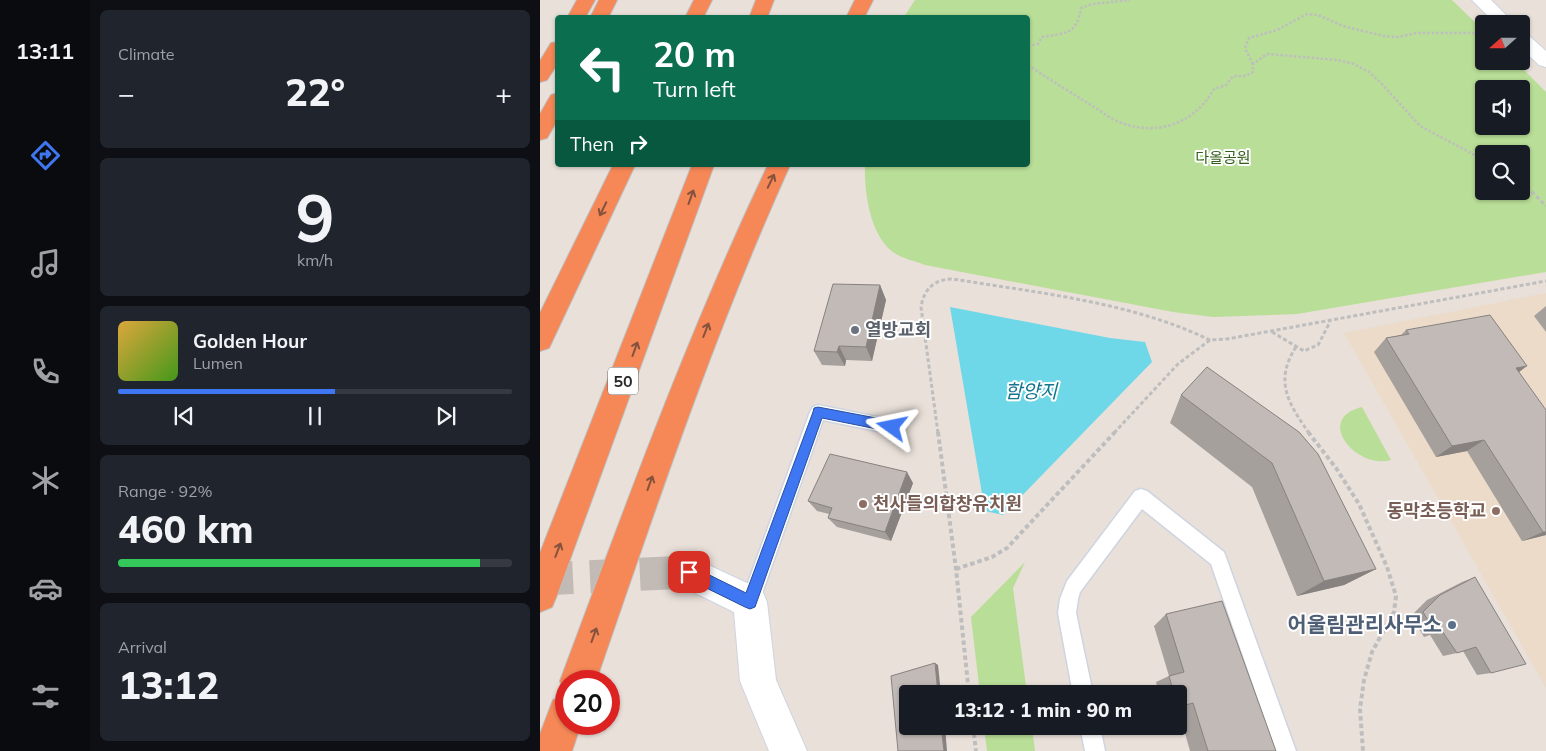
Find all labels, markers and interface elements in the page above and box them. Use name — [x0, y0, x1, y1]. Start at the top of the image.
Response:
north arrow — [1475, 15, 1530, 70]
map controls — [1475, 15, 1530, 200]
text: 20 m — [653, 32, 736, 76]
icon: left — [570, 35, 635, 100]
text: 13:11 — [16, 37, 74, 65]
text: Climate — [118, 44, 174, 64]
text: 22° — [285, 68, 345, 116]
text: Turn left — [653, 75, 736, 103]
text: − — [118, 76, 135, 111]
text: + — [495, 76, 512, 111]
button: sound — [1475, 80, 1530, 135]
icon: right — [624, 130, 652, 158]
text: Then — [570, 132, 614, 156]
icon: directions — [28, 138, 63, 173]
button: search — [1475, 145, 1530, 200]
park label: 다올공원 — [1195, 148, 1251, 167]
one-way arrow — [767, 174, 776, 189]
text: 9 — [295, 177, 335, 258]
one-way arrow — [687, 190, 696, 205]
one-way arrow — [598, 201, 607, 216]
icon: music — [28, 246, 63, 281]
text: km/h — [297, 250, 333, 270]
place label: 열방교회 — [865, 318, 931, 341]
one-way arrow — [702, 323, 711, 338]
marker: 열방교회 — [849, 324, 861, 336]
text: Golden Hour — [193, 329, 307, 353]
one-way arrow — [631, 342, 640, 357]
text: Lumen — [193, 353, 243, 373]
icon: phone — [28, 354, 63, 389]
road number: 50 — [608, 368, 638, 394]
water label: 함양지 — [1005, 379, 1059, 403]
position arrow — [865, 400, 917, 452]
icon: previous — [170, 402, 198, 430]
icon: pause — [301, 402, 329, 430]
icon: next — [432, 402, 460, 430]
icon: climate — [28, 463, 63, 498]
one-way arrow — [646, 475, 655, 491]
text: Range · 92% — [118, 481, 213, 501]
place label: 천사들의합창유치원 — [873, 492, 1022, 515]
marker: 천사들의합창유치원 — [857, 498, 869, 510]
place label: 동막초등학교 — [1387, 499, 1486, 522]
text: 460 km — [118, 505, 254, 553]
marker: 동막초등학교 — [1490, 505, 1502, 517]
one-way arrow — [553, 543, 563, 558]
pin — [668, 551, 710, 593]
icon: arrive — [675, 558, 703, 586]
icon: car — [28, 571, 63, 606]
place label: 어울림관리사무소 — [1287, 611, 1442, 637]
marker: 어울림관리사무소 — [1446, 619, 1458, 631]
one-way arrow — [590, 628, 600, 644]
text: Arrival — [118, 637, 167, 657]
text: 13:12 — [118, 661, 219, 709]
speed limit sign: 20 — [555, 670, 620, 735]
icon: filters — [28, 679, 63, 714]
text: 13:12 · 1 min · 90 m — [954, 698, 1132, 722]

